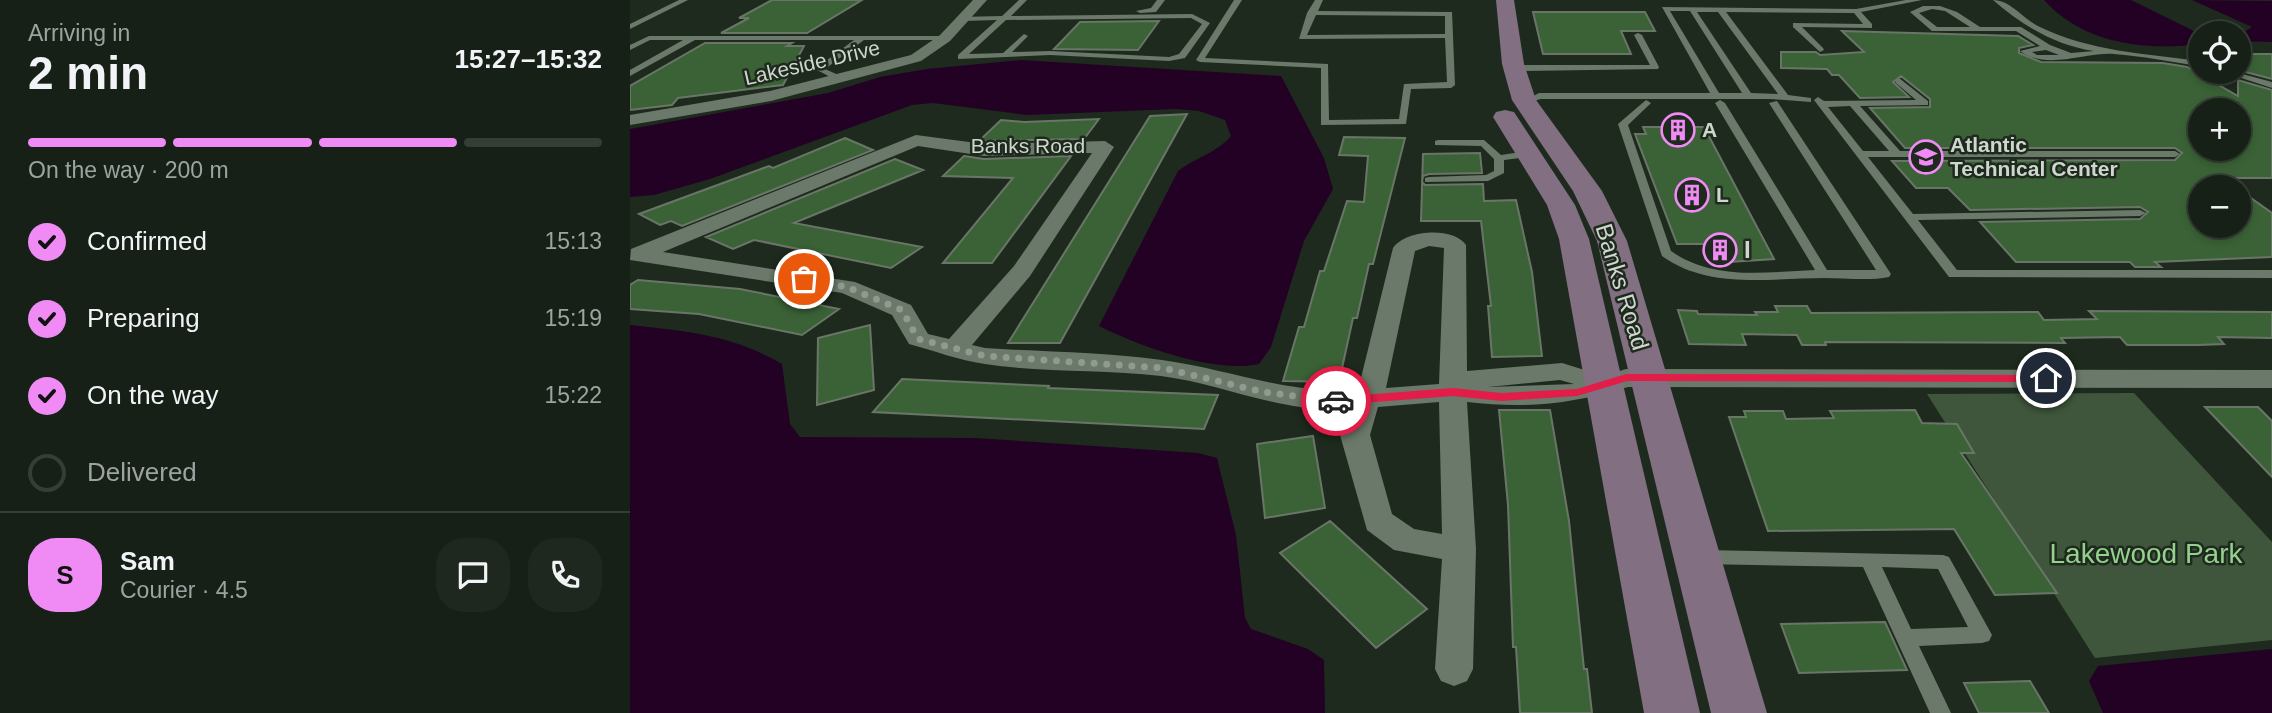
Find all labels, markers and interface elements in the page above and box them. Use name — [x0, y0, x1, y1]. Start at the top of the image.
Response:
text: Arriving in — [28, 20, 130, 46]
map controls — [2188, 21, 2251, 238]
button: locate — [2188, 21, 2251, 84]
street label: Lakeside Drive — [742, 36, 882, 89]
text: 15:27–15:32 — [455, 44, 602, 74]
text: 2 min — [28, 47, 148, 99]
button: + — [2188, 98, 2251, 161]
building icon: A — [1659, 111, 1697, 149]
place label: A — [1702, 118, 1717, 141]
place label: Atlantic Technical Center — [1950, 133, 2118, 180]
street label: Banks Road — [971, 134, 1085, 157]
school or university icon: Atlantic Technical Center — [1907, 138, 1945, 176]
text: On the way · 200 m — [28, 157, 229, 183]
button: − — [2188, 175, 2251, 238]
building icon: L — [1673, 176, 1711, 214]
place label: L — [1716, 183, 1729, 206]
street label: Banks Road — [1590, 220, 1655, 353]
icon: check — [28, 223, 66, 261]
text: Confirmed — [87, 226, 207, 256]
text: 15:13 — [544, 228, 602, 254]
building icon: I — [1701, 231, 1739, 269]
place label: I — [1744, 236, 1751, 263]
pin — [774, 249, 834, 309]
icon: bag — [785, 260, 823, 298]
icon: check — [28, 300, 66, 338]
text: Preparing — [87, 303, 200, 333]
text: 15:19 — [544, 305, 602, 331]
pin — [2016, 348, 2076, 408]
icon: home — [2027, 359, 2065, 397]
courier — [1301, 366, 1371, 436]
icon: check — [28, 377, 66, 415]
text: On the way — [87, 380, 219, 410]
text: 15:22 — [544, 382, 602, 408]
icon: car — [1317, 382, 1355, 420]
text: Delivered — [87, 457, 197, 487]
button: chat — [436, 538, 510, 612]
button: phone — [528, 538, 602, 612]
park label: Lakewood Park — [2049, 538, 2243, 569]
text: Sam — [120, 546, 175, 576]
text: S — [56, 560, 74, 590]
text: Courier · 4.5 — [120, 577, 248, 603]

